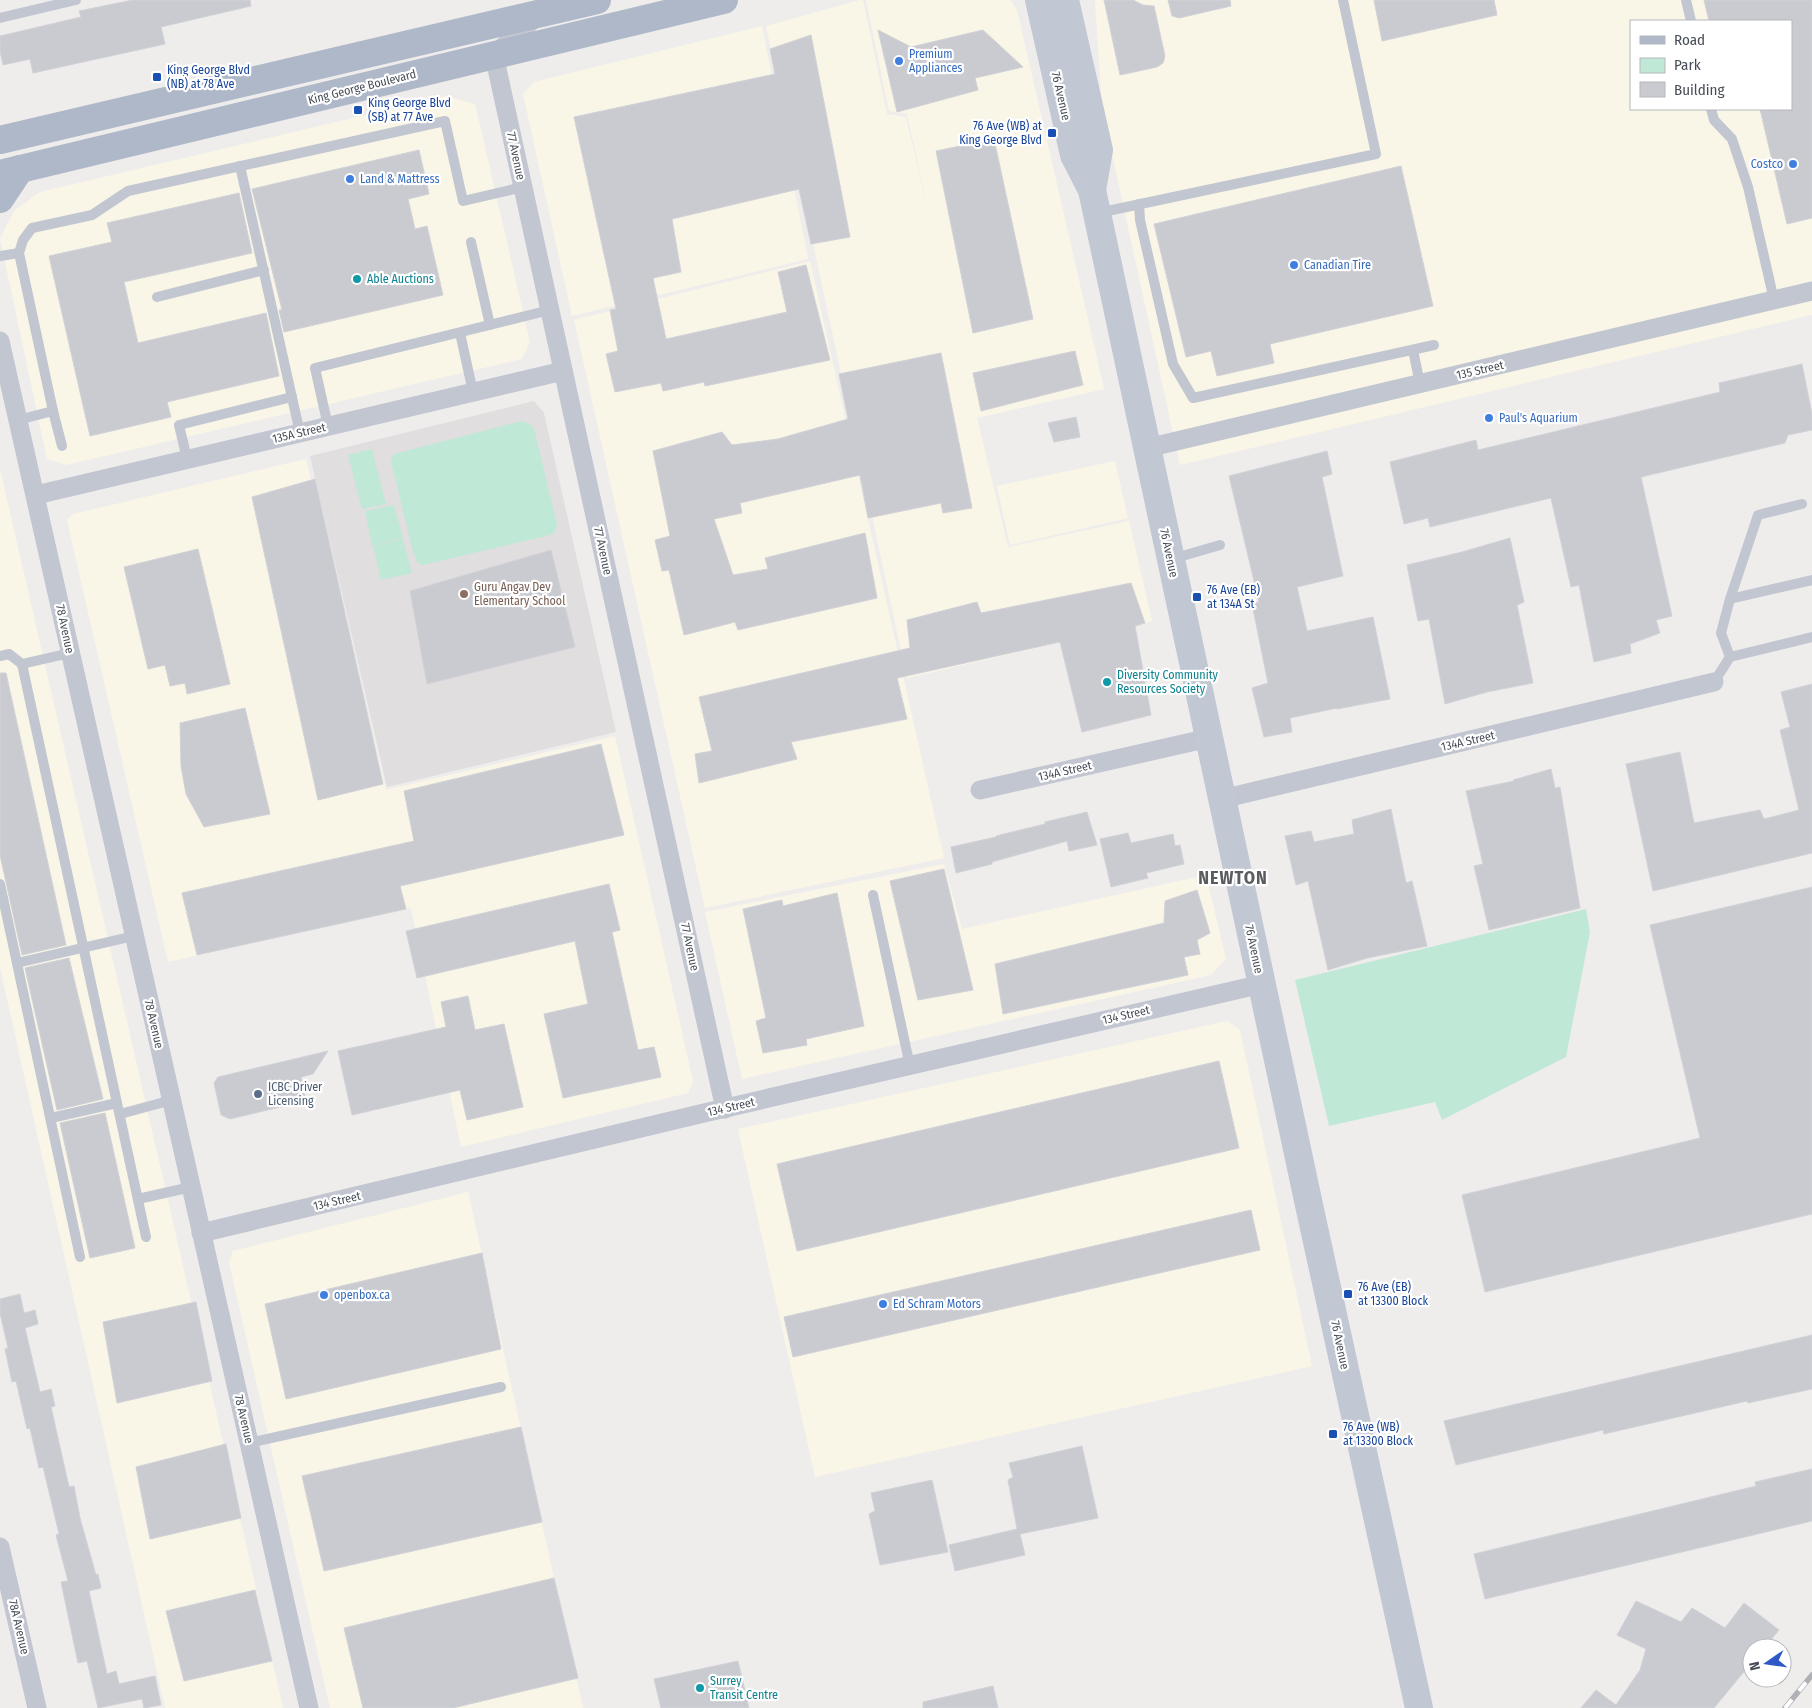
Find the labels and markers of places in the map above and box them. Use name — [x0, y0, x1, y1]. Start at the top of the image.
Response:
place label: Premium Appliances — [909, 47, 962, 75]
marker: Premium Appliances — [893, 55, 905, 67]
place label: King George Blvd (NB) at 78 Ave — [167, 63, 250, 91]
marker: King George Blvd (NB) at 78 Ave — [151, 71, 163, 83]
place label: King George Blvd (SB) at 77 Ave — [368, 96, 451, 124]
marker: King George Blvd (SB) at 77 Ave — [352, 104, 364, 116]
place label: 76 Ave (WB) at King George Blvd — [959, 119, 1042, 147]
marker: 76 Ave (WB) at King George Blvd — [1046, 127, 1058, 139]
place label: Costco — [1751, 157, 1783, 171]
marker: Costco — [1787, 158, 1799, 170]
place label: Land & Mattress — [360, 172, 440, 186]
marker: Land & Mattress — [344, 173, 356, 185]
place label: Canadian Tire — [1304, 258, 1371, 272]
marker: Canadian Tire — [1288, 259, 1300, 271]
place label: Able Auctions — [367, 272, 434, 286]
marker: Able Auctions — [351, 273, 363, 285]
place label: Paul's Aquarium — [1499, 411, 1578, 425]
marker: Paul's Aquarium — [1483, 412, 1495, 424]
place label: Guru Angav Dev Elementary School — [474, 580, 565, 608]
place label: 76 Ave (EB) at 134A St — [1207, 583, 1260, 611]
marker: Guru Angav Dev Elementary School — [458, 588, 470, 600]
marker: 76 Ave (EB) at 134A St — [1191, 591, 1203, 603]
place label: Diversity Community Resources Society — [1117, 668, 1219, 696]
marker: Diversity Community Resources Society — [1101, 676, 1113, 688]
place label: ICBC Driver Licensing — [268, 1080, 323, 1108]
marker: ICBC Driver Licensing — [252, 1088, 264, 1100]
place label: 76 Ave (EB) at 13300 Block — [1358, 1280, 1429, 1308]
place label: openbox.ca — [334, 1288, 390, 1302]
marker: 76 Ave (EB) at 13300 Block — [1342, 1288, 1354, 1300]
marker: openbox.ca — [318, 1289, 330, 1301]
place label: Ed Schram Motors — [893, 1297, 981, 1311]
marker: Ed Schram Motors — [877, 1298, 889, 1310]
place label: 76 Ave (WB) at 13300 Block — [1343, 1420, 1414, 1448]
marker: 76 Ave (WB) at 13300 Block — [1327, 1428, 1339, 1440]
place label: Surrey Transit Centre — [710, 1674, 778, 1702]
marker: Surrey Transit Centre — [694, 1682, 706, 1694]

